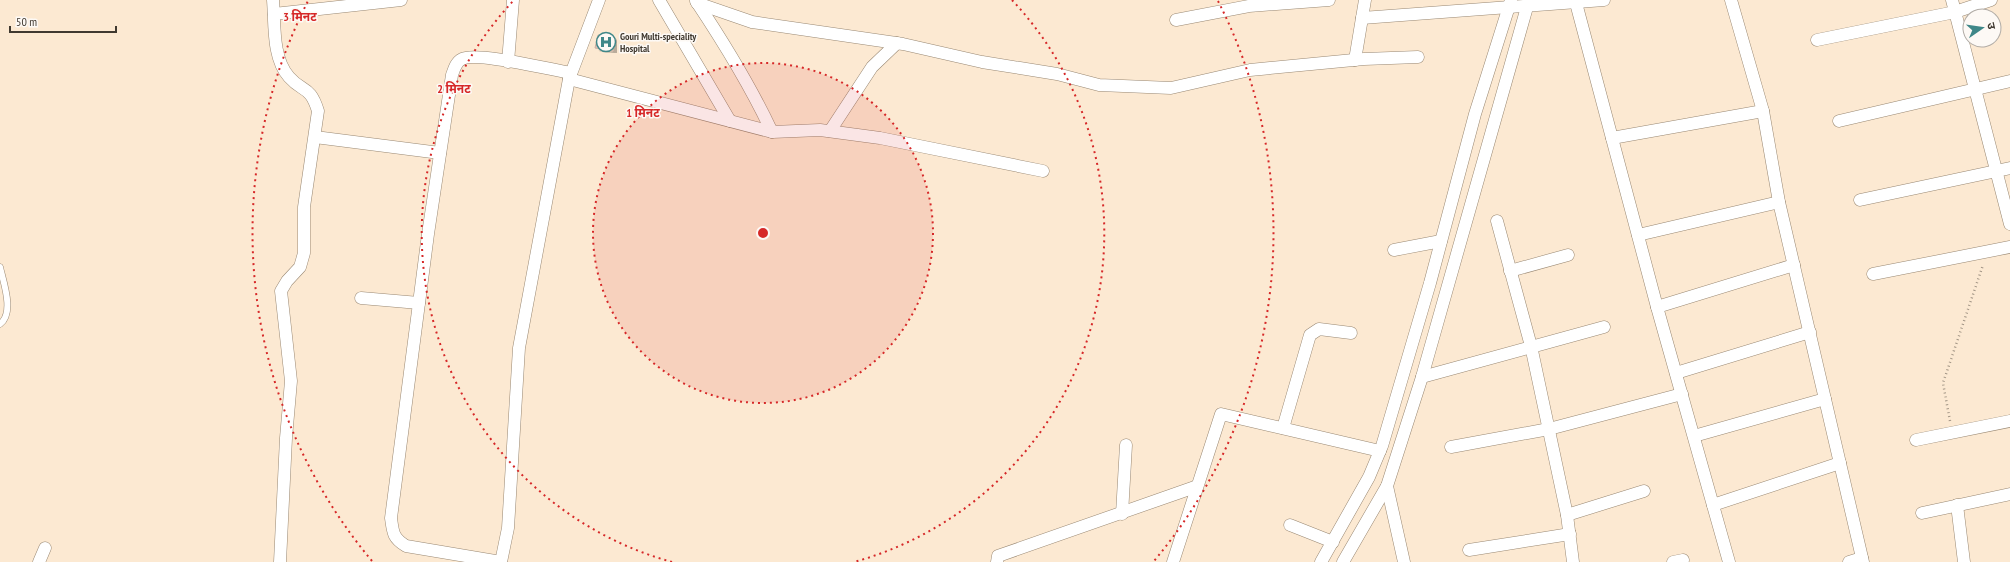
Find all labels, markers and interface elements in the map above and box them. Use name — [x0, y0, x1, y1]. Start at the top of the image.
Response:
scale bar — [10, 8, 116, 34]
north arrow — [1962, 8, 2002, 48]
text: 3 मिनट — [283, 9, 317, 24]
text: 50 m — [16, 14, 37, 29]
text: उ — [1984, 21, 1999, 31]
place label: Gouri Multi-speciality Hospital — [620, 30, 697, 55]
hospital icon: Gouri Multi-speciality Hospital — [595, 31, 617, 53]
text: 2 मिनट — [437, 81, 471, 96]
text: 1 मिनट — [626, 105, 660, 120]
centre of rings — [756, 226, 770, 240]

